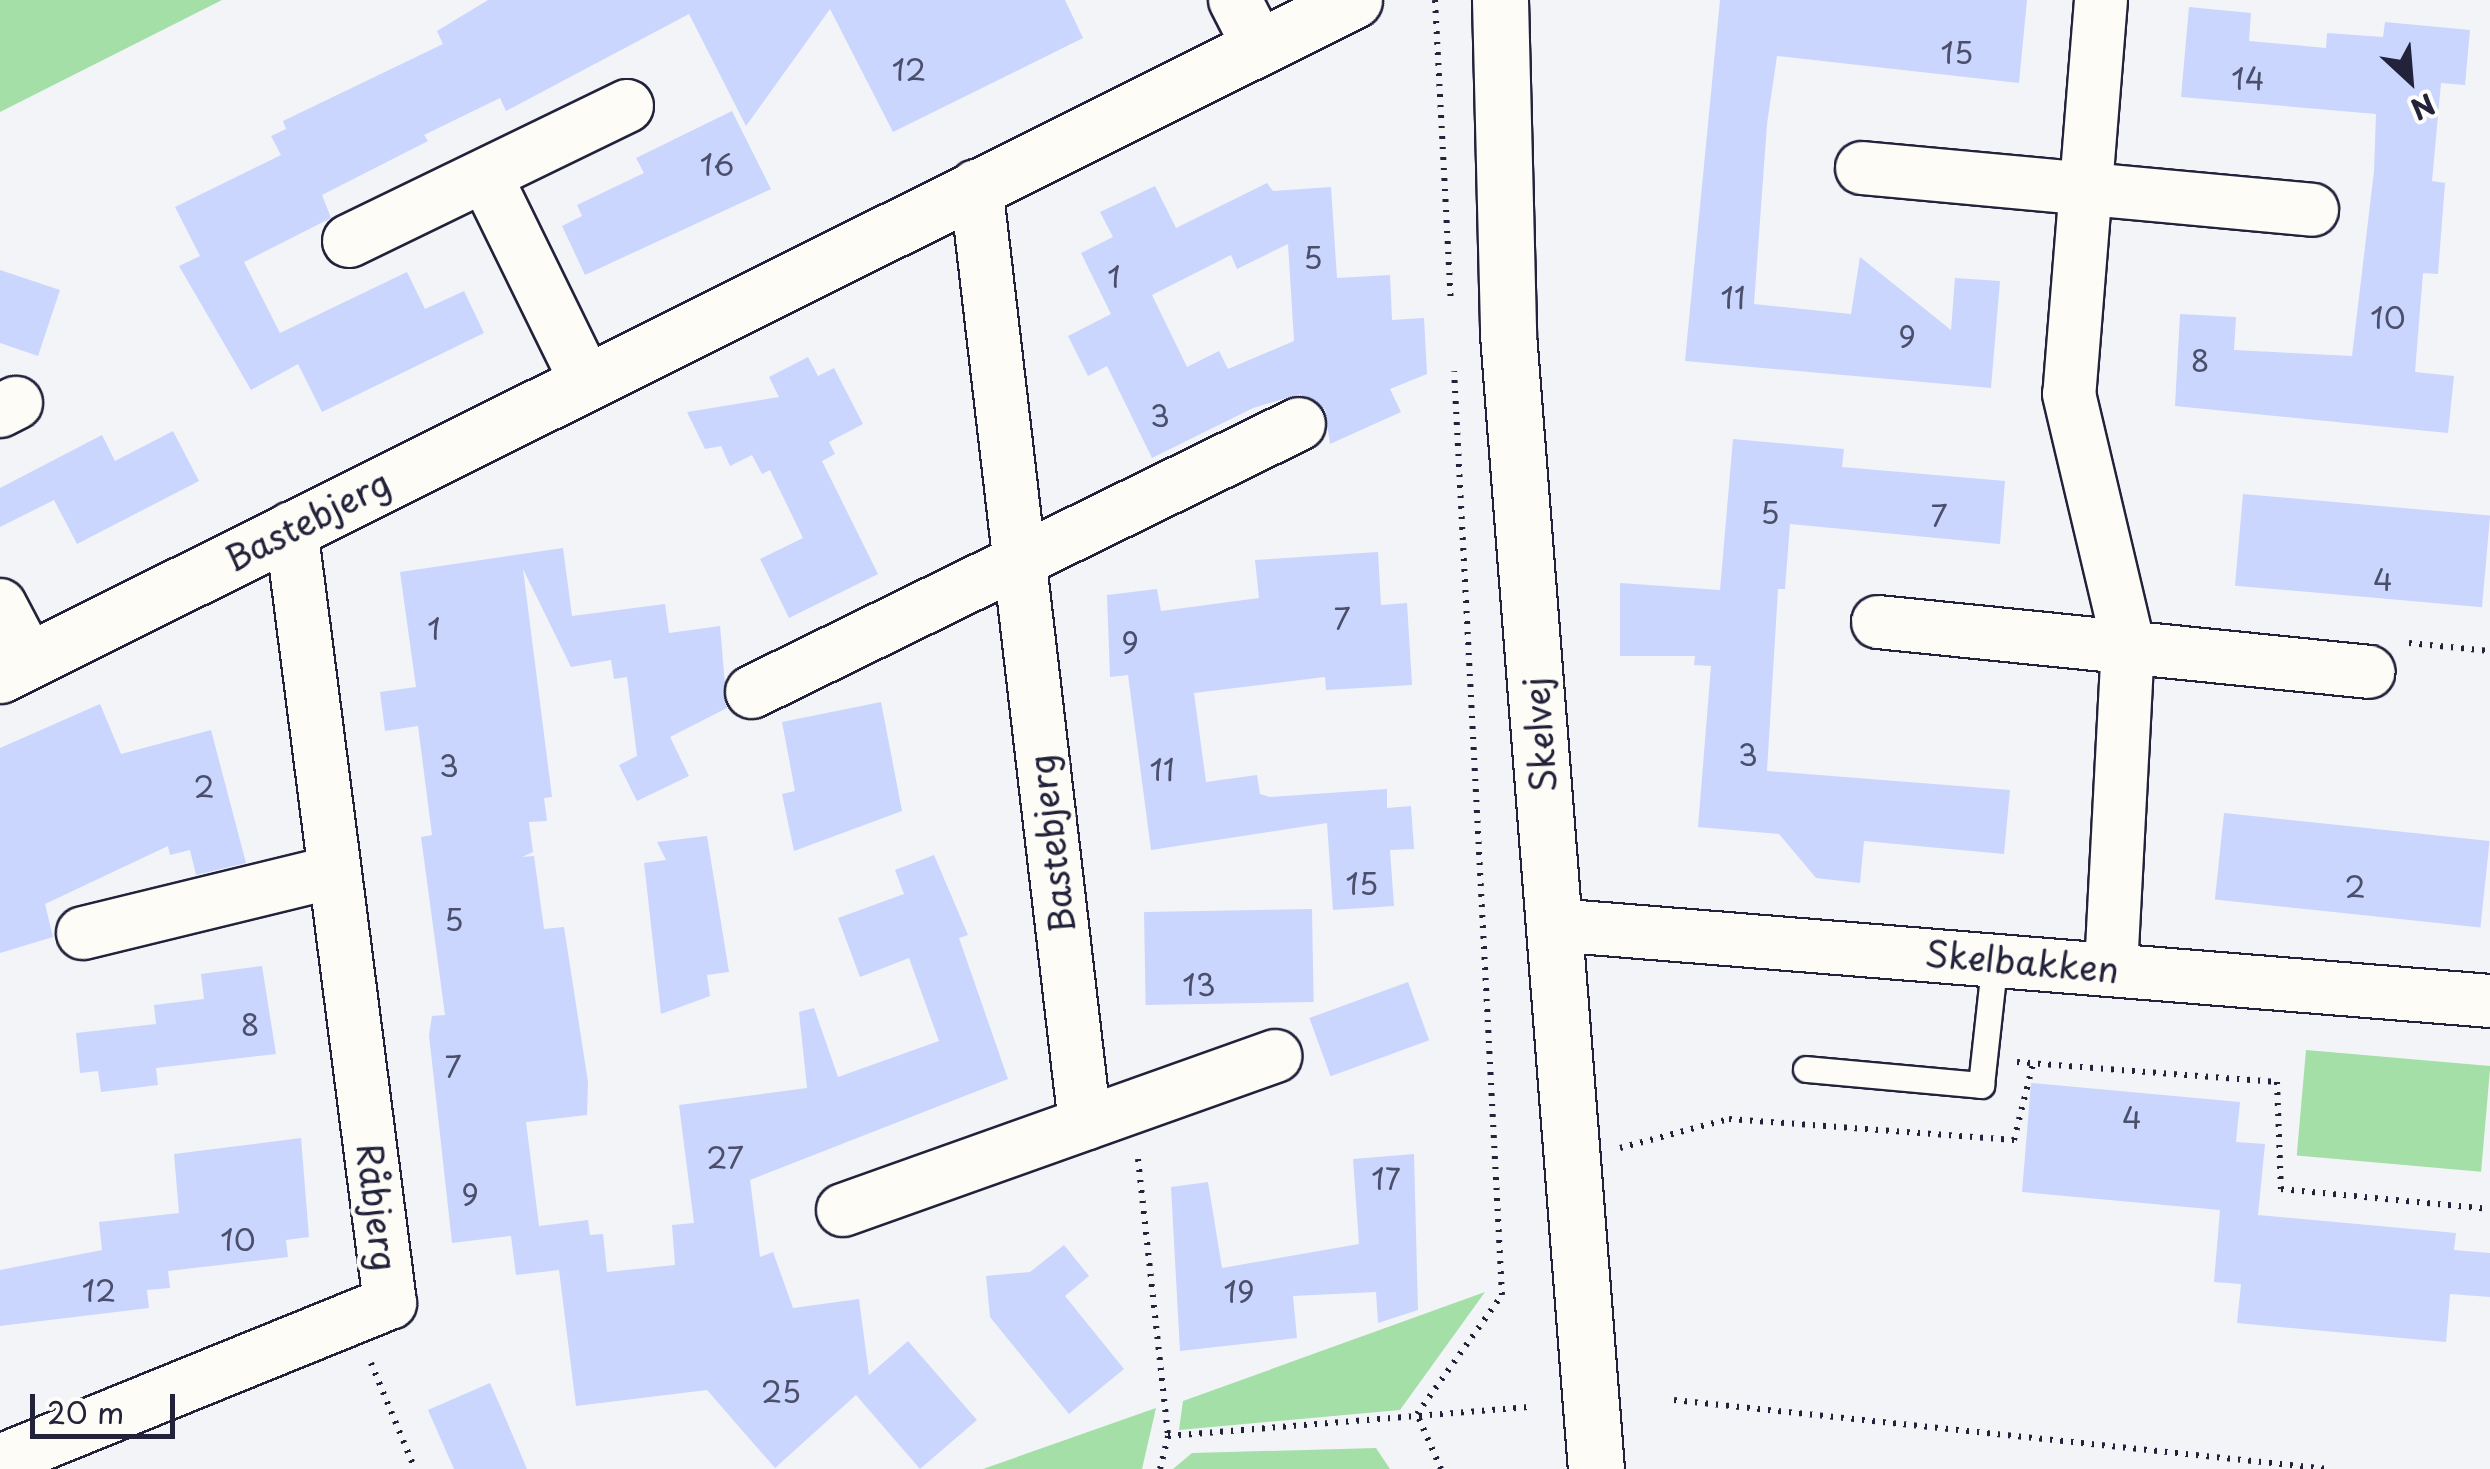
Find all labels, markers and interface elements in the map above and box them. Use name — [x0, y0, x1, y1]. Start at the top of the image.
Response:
north arrow — [2360, 30, 2460, 130]
house number: 15 — [1941, 34, 1973, 70]
house number: 12 — [892, 51, 926, 87]
house number: 14 — [2231, 60, 2265, 96]
text: N — [2404, 83, 2443, 132]
house number: 16 — [700, 146, 734, 182]
house number: 5 — [1303, 239, 1323, 275]
house number: 1 — [1107, 258, 1121, 294]
house number: 11 — [1720, 279, 1746, 315]
house number: 10 — [2370, 299, 2406, 335]
house number: 9 — [1898, 318, 1916, 354]
house number: 8 — [2191, 342, 2209, 378]
house number: 3 — [1150, 397, 1170, 433]
street label: Bastebjerg — [217, 461, 397, 579]
house number: 5 — [1760, 494, 1780, 530]
house number: 7 — [1930, 497, 1948, 533]
house number: 4 — [2373, 561, 2393, 597]
house number: 7 — [1333, 600, 1351, 636]
house number: 1 — [427, 610, 441, 646]
house number: 9 — [1121, 624, 1139, 660]
street label: Skelvej — [1514, 676, 1564, 794]
house number: 3 — [1738, 736, 1758, 772]
house number: 3 — [439, 747, 459, 783]
house number: 11 — [1149, 751, 1175, 787]
street label: Bastebjerg — [1019, 752, 1083, 936]
house number: 2 — [193, 768, 215, 804]
house number: 15 — [1346, 865, 1378, 901]
house number: 2 — [2344, 868, 2366, 904]
house number: 5 — [444, 901, 464, 937]
street label: Skelbakken — [1923, 932, 2121, 990]
house number: 13 — [1182, 966, 1216, 1002]
house number: 8 — [241, 1006, 259, 1042]
house number: 7 — [444, 1048, 462, 1084]
house number: 4 — [2122, 1099, 2142, 1135]
house number: 27 — [706, 1139, 744, 1175]
street label: Råbjerg — [349, 1141, 407, 1273]
house number: 17 — [1371, 1160, 1401, 1196]
house number: 9 — [461, 1176, 479, 1212]
house number: 10 — [220, 1221, 256, 1257]
house number: 12 — [82, 1272, 116, 1308]
house number: 19 — [1223, 1273, 1255, 1309]
house number: 25 — [761, 1373, 801, 1409]
scale bar — [35, 1374, 180, 1436]
text: 20 m — [47, 1389, 124, 1434]

